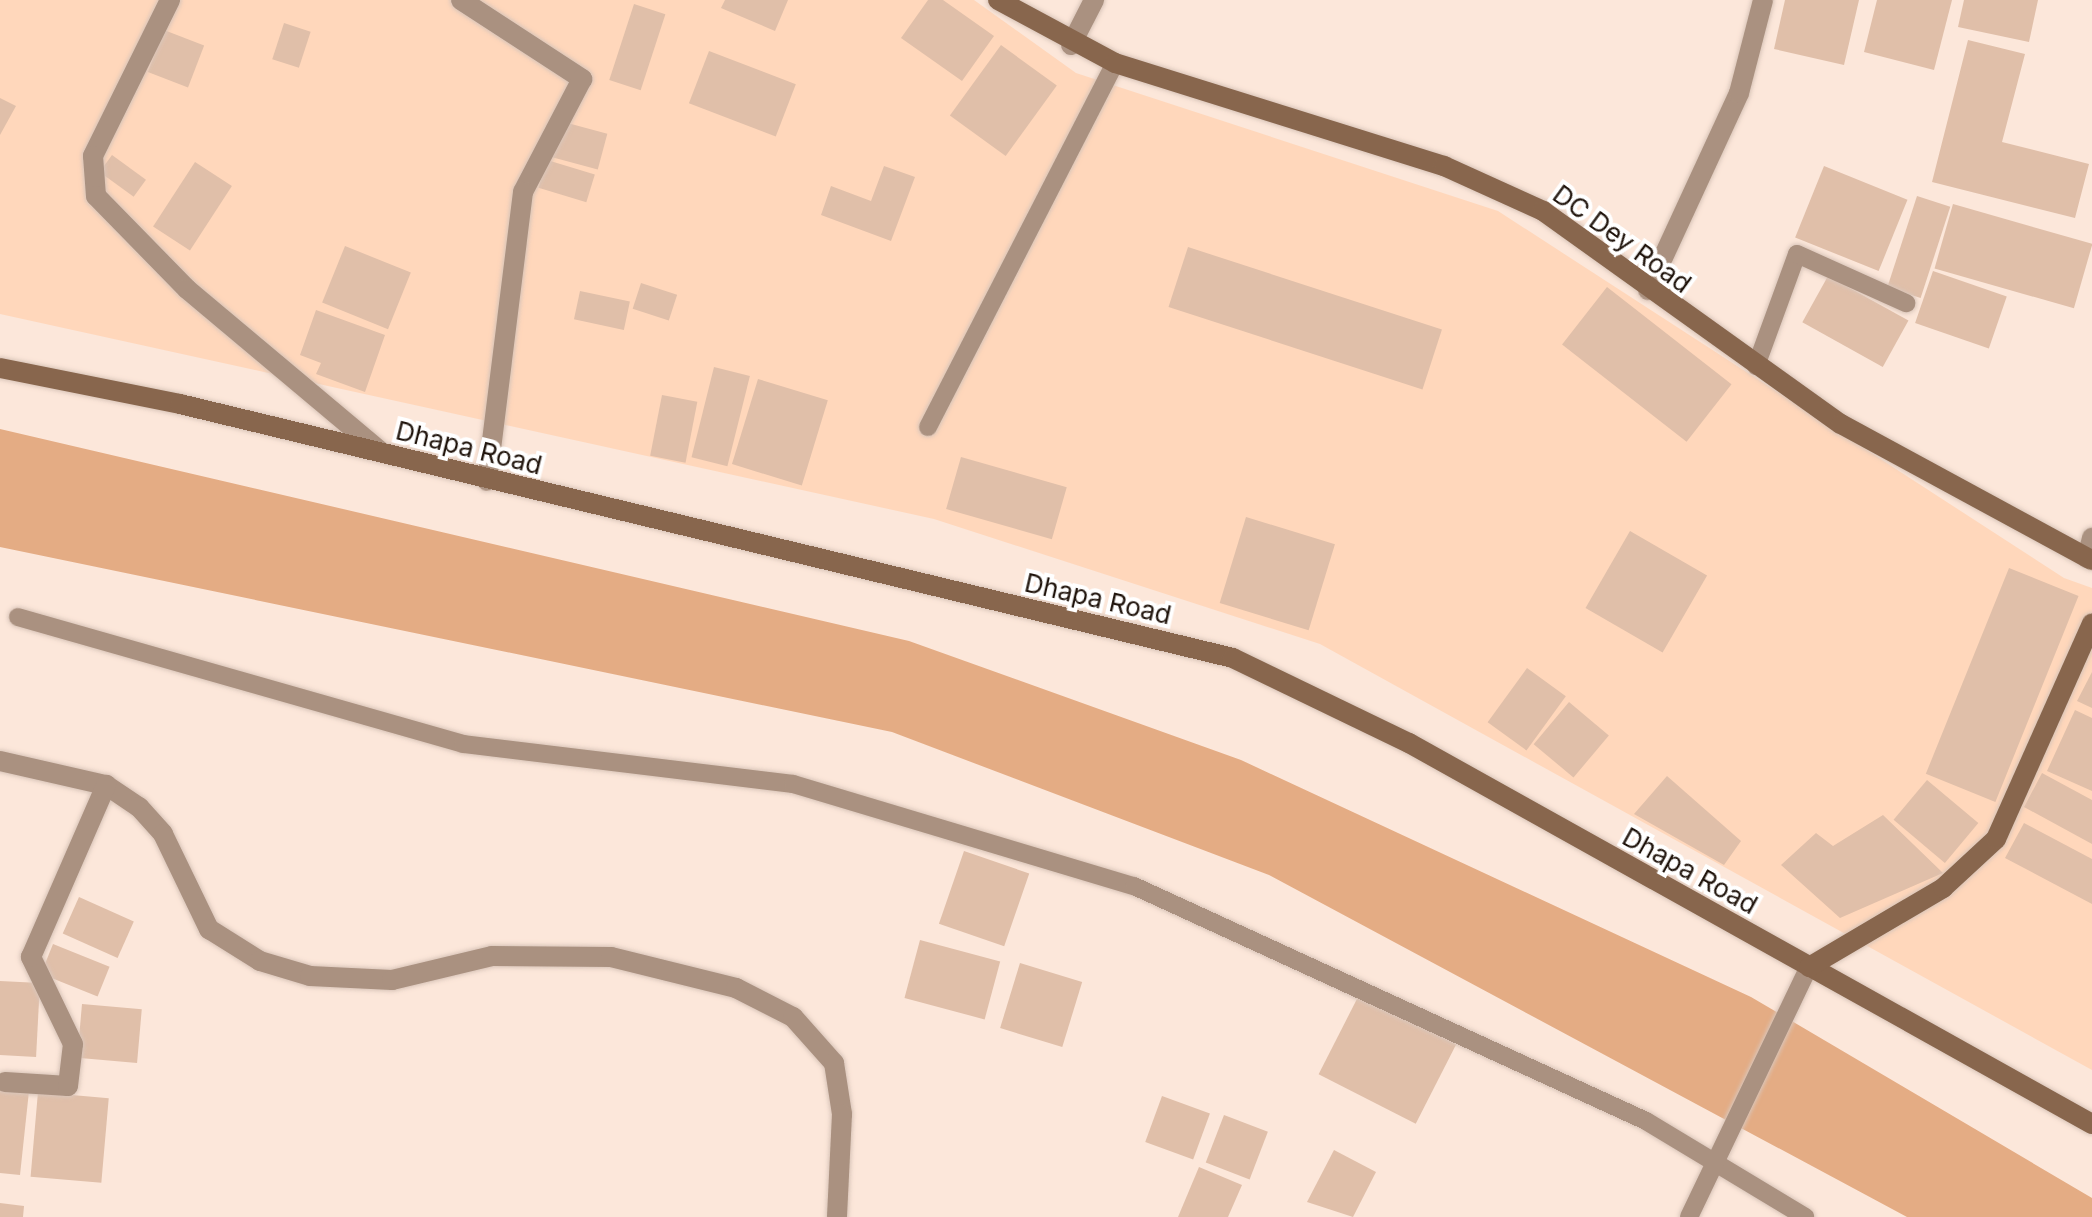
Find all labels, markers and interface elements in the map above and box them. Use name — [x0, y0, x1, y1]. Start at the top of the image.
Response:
street label: DC Dey Road — [1547, 178, 1697, 300]
street label: Dhapa Road — [393, 415, 545, 481]
street label: Dhapa Road — [1022, 567, 1174, 631]
street label: Dhapa Road — [1617, 821, 1763, 921]

